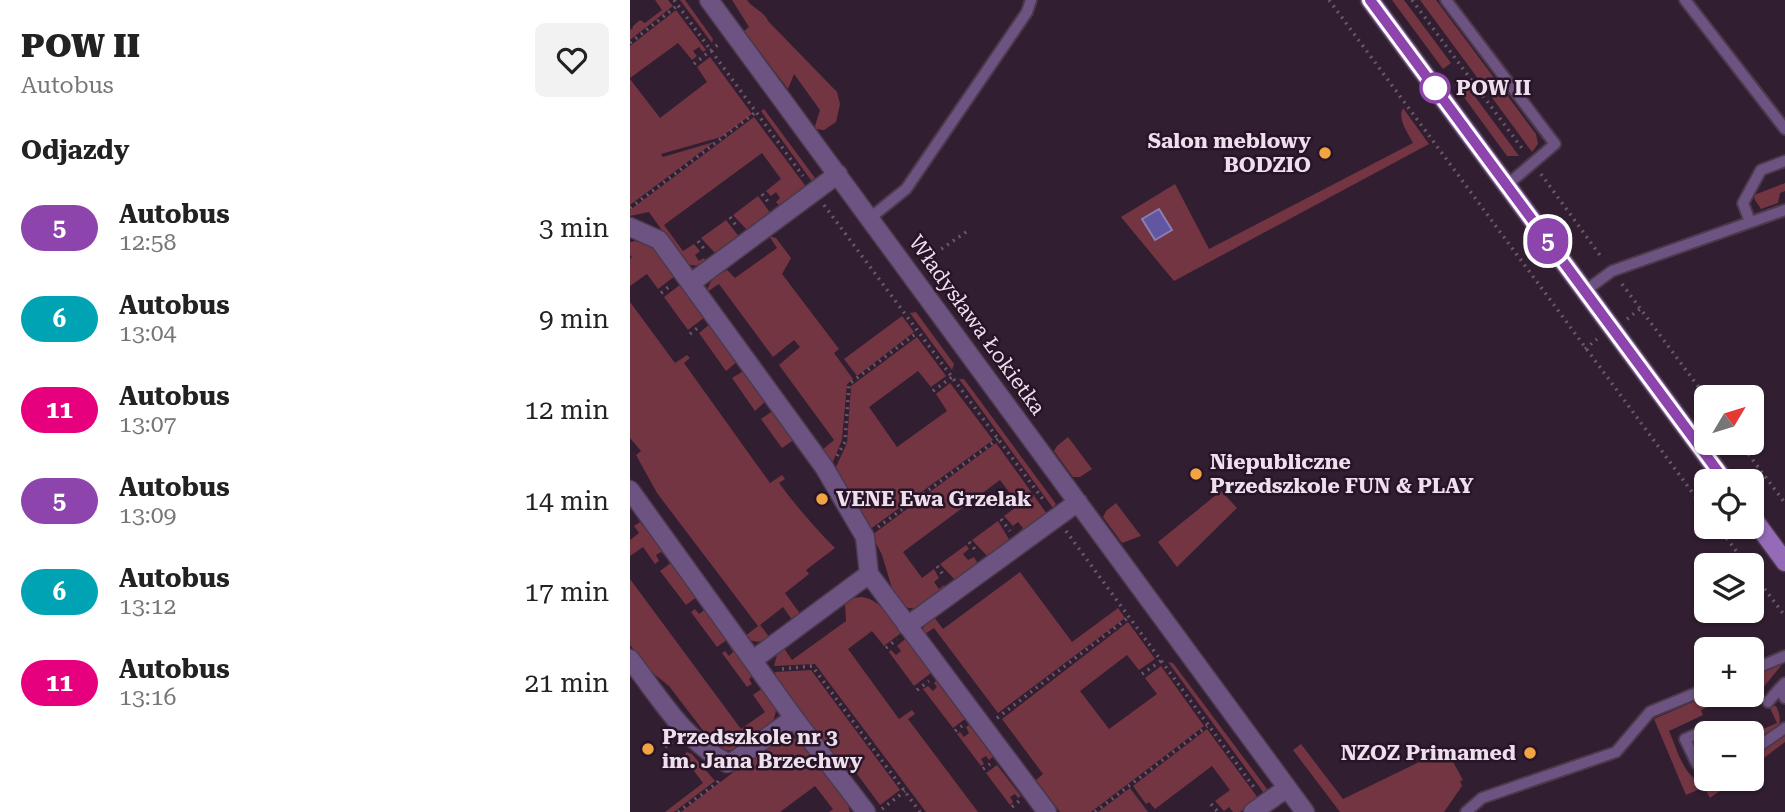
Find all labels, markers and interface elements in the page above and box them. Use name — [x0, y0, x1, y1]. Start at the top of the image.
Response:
button: heart — [535, 23, 609, 97]
text: POW II — [21, 26, 140, 65]
text: Autobus — [21, 72, 114, 99]
marker: POW II — [1420, 73, 1450, 103]
place label: POW II — [1456, 76, 1531, 100]
place label: Salon meblowy BODZIO — [1148, 129, 1311, 177]
text: Odjazdy — [21, 135, 129, 165]
marker: Salon meblowy BODZIO — [1317, 145, 1333, 161]
text: Autobus — [119, 199, 230, 229]
text: 3 min — [539, 213, 609, 243]
text: 5 — [53, 214, 66, 242]
line badge: 5 — [1525, 218, 1571, 264]
text: 5 — [1541, 227, 1555, 255]
text: 12:58 — [119, 229, 176, 256]
street label: Władysława Łokietka — [904, 231, 1050, 420]
text: Autobus — [119, 290, 230, 320]
text: 9 min — [539, 304, 609, 334]
text: 6 — [53, 305, 66, 333]
text: 13:04 — [119, 320, 176, 347]
text: Autobus — [119, 381, 230, 411]
north arrow — [1694, 385, 1764, 455]
map controls — [1694, 385, 1764, 791]
text: 12 min — [525, 395, 609, 425]
text: 11 — [46, 396, 73, 424]
text: 13:07 — [119, 411, 176, 438]
place label: Niepubliczne Przedszkole FUN & PLAY — [1210, 450, 1474, 498]
marker: Niepubliczne Przedszkole FUN & PLAY — [1188, 466, 1204, 482]
button: locate — [1694, 469, 1764, 539]
text: Autobus — [119, 472, 230, 502]
text: 14 min — [525, 486, 609, 516]
text: 5 — [53, 487, 66, 515]
place label: VENE Ewa Grzelak — [836, 487, 1032, 511]
marker: VENE Ewa Grzelak — [814, 491, 830, 507]
text: 13:09 — [119, 502, 176, 529]
button: layers — [1694, 553, 1764, 623]
text: Autobus — [119, 563, 230, 593]
text: 17 min — [525, 577, 609, 607]
text: 6 — [53, 578, 66, 606]
text: 13:12 — [119, 593, 176, 620]
button: + — [1694, 637, 1764, 707]
text: Autobus — [119, 654, 230, 684]
text: 21 min — [525, 668, 609, 698]
text: 11 — [46, 669, 73, 697]
text: 13:16 — [119, 684, 176, 711]
button: − — [1694, 721, 1764, 791]
place label: Przedszkole nr 3 im. Jana Brzechwy — [662, 725, 863, 773]
marker: Przedszkole nr 3 im. Jana Brzechwy — [640, 741, 656, 757]
place label: NZOZ Primamed — [1341, 741, 1516, 765]
marker: NZOZ Primamed — [1522, 745, 1538, 761]

